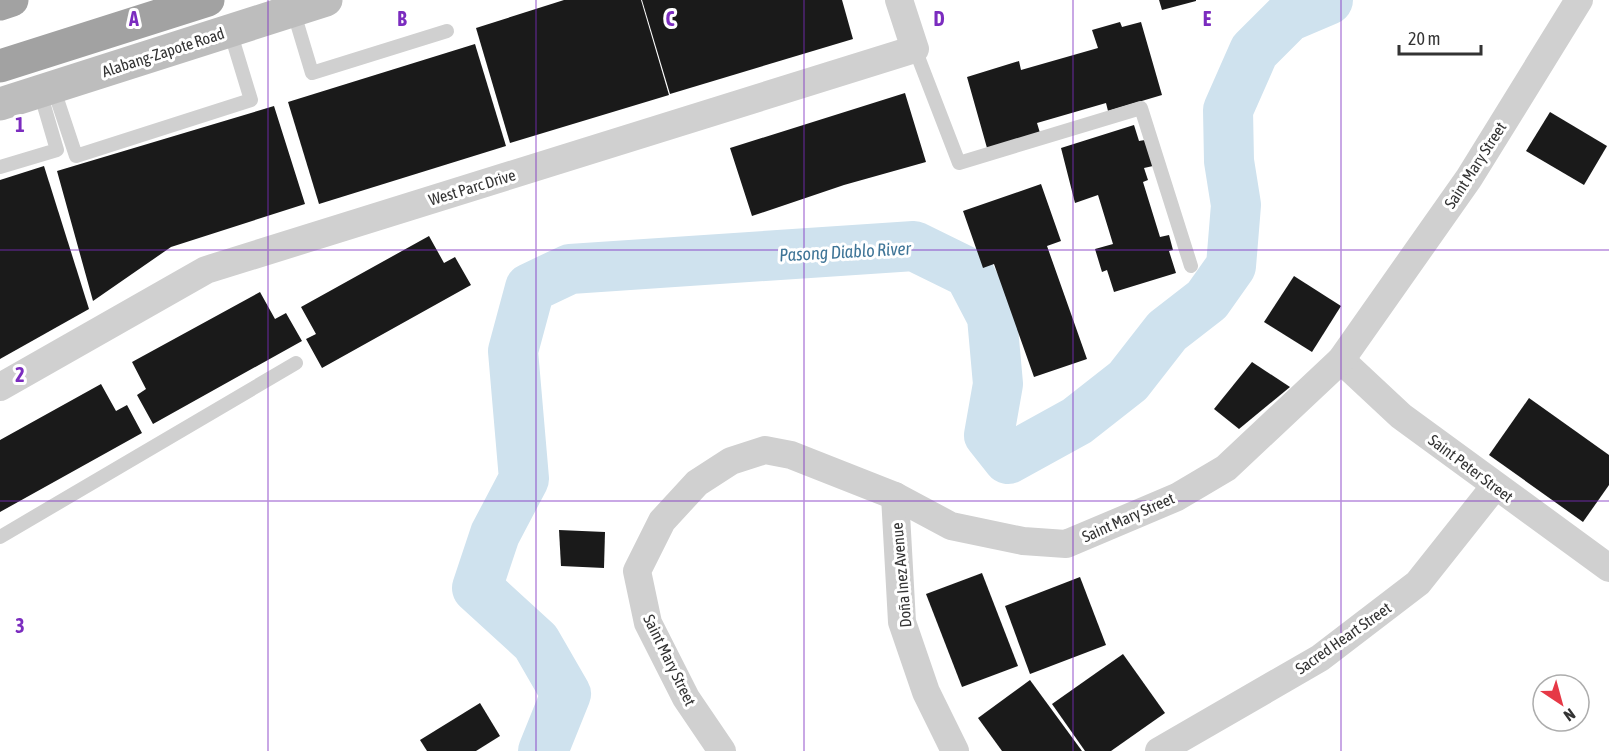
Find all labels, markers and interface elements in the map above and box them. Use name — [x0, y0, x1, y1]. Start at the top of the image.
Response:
text: A — [128, 7, 139, 30]
text: B — [397, 7, 407, 30]
text: C — [666, 7, 675, 30]
text: D — [933, 7, 945, 30]
text: E — [1203, 7, 1212, 30]
scale bar — [1399, 18, 1482, 56]
street label: Alabang-Zapote Road — [100, 24, 227, 81]
text: 20 m — [1408, 28, 1440, 49]
text: 1 — [15, 113, 25, 136]
street label: Saint Mary Street — [1440, 118, 1511, 212]
street label: West Parc Drive — [426, 165, 518, 209]
water label: Pasong Diablo River — [779, 238, 912, 265]
text: 2 — [15, 363, 25, 386]
street label: Saint Peter Street — [1425, 430, 1517, 506]
street label: Saint Mary Street — [1079, 488, 1178, 546]
street label: Doña Inez Avenue — [887, 522, 915, 628]
street label: Sacred Heart Street — [1292, 598, 1394, 678]
street label: Saint Mary Street — [639, 611, 700, 709]
text: 3 — [15, 614, 25, 637]
north arrow — [1531, 673, 1591, 733]
text: N — [1561, 705, 1579, 725]

